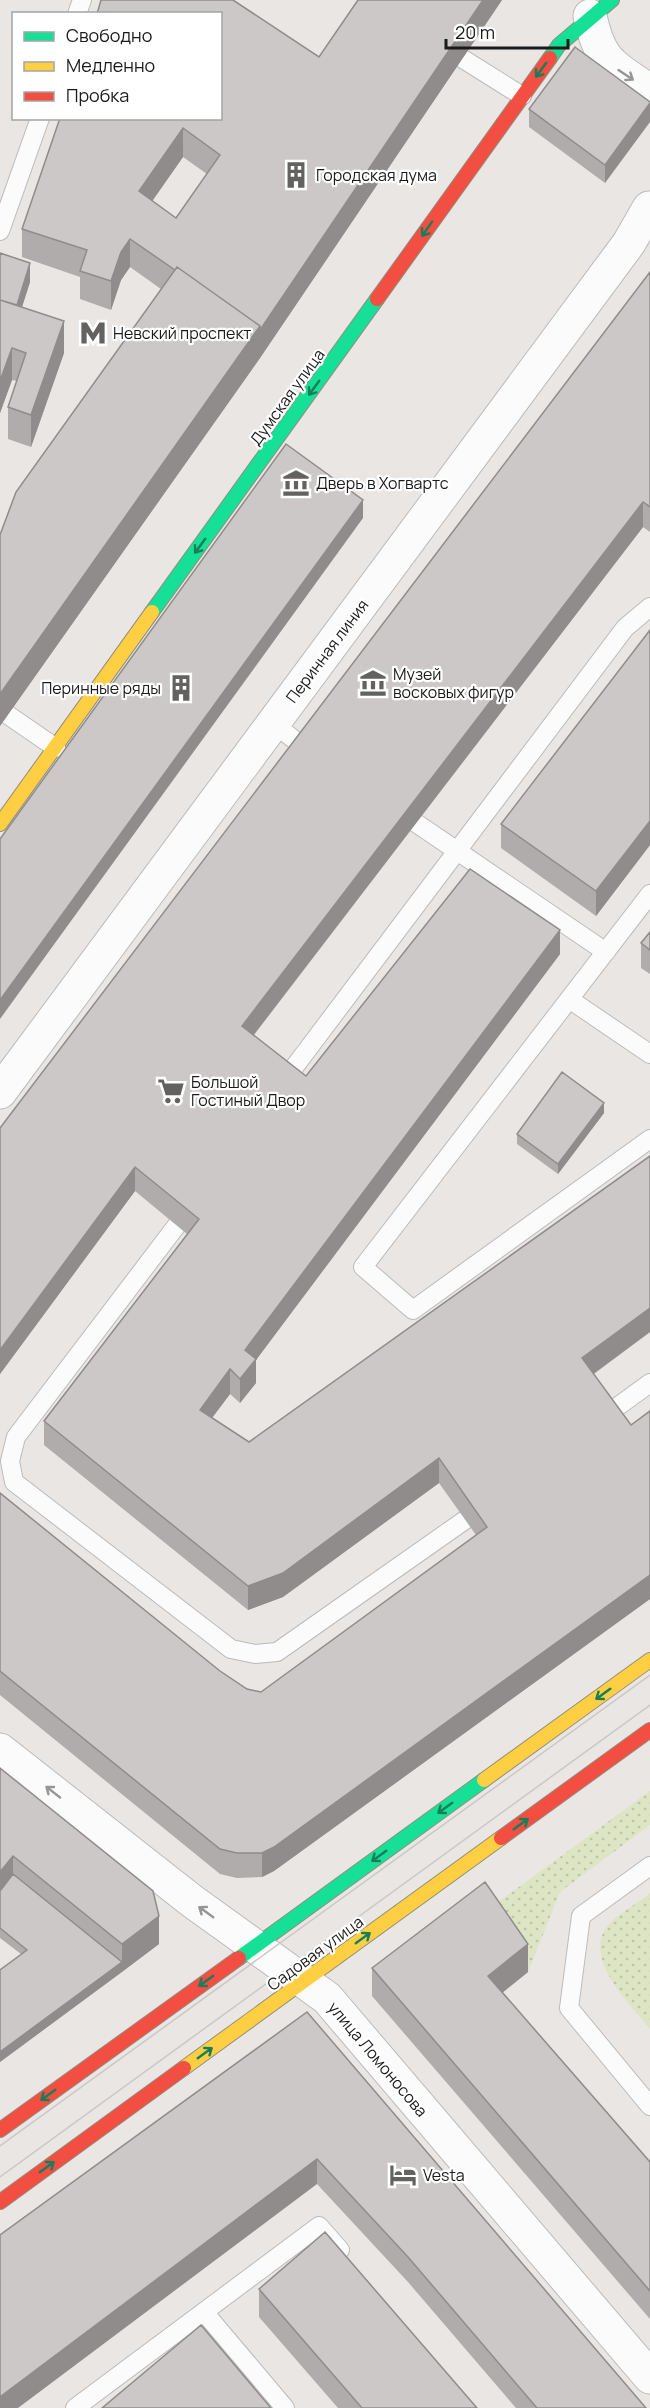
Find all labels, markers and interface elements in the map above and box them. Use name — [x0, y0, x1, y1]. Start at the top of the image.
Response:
legend — [12, 12, 222, 120]
scale bar — [446, 12, 568, 50]
text: 20 m — [455, 20, 495, 44]
text: Свободно — [66, 23, 152, 47]
text: Медленно — [66, 53, 155, 77]
one-way arrow — [534, 62, 547, 78]
one-way arrow — [617, 69, 633, 81]
text: Пробка — [66, 83, 129, 107]
building icon: Городская дума — [281, 160, 311, 190]
place label: Городская дума — [316, 164, 437, 186]
one-way arrow — [421, 220, 433, 236]
metro station icon: Невский проспект — [78, 318, 108, 348]
place label: Невский проспект — [113, 322, 251, 344]
street label: Думская улица — [245, 344, 329, 450]
one-way arrow — [308, 379, 320, 395]
museum icon: Дверь в Хогвартс — [281, 468, 311, 498]
place label: Дверь в Хогвартс — [316, 472, 449, 494]
one-way arrow — [194, 538, 207, 554]
street label: Перинная линия — [281, 595, 373, 707]
place label: Музей восковых фигур — [393, 663, 514, 703]
museum icon: Музей восковых фигур — [358, 668, 388, 698]
building icon: Перинные ряды — [166, 673, 196, 703]
place label: Перинные ряды — [41, 677, 161, 699]
place label: Большой Гостиный Двор — [191, 1071, 305, 1111]
supermarket icon: Большой Гостиный Двор — [156, 1076, 186, 1106]
one-way arrow — [595, 1688, 611, 1700]
one-way arrow — [45, 1785, 61, 1798]
one-way arrow — [437, 1802, 453, 1814]
one-way arrow — [512, 1818, 528, 1830]
one-way arrow — [371, 1850, 387, 1862]
one-way arrow — [199, 1906, 215, 1918]
street label: Садовая улица — [262, 1911, 368, 1995]
one-way arrow — [354, 1932, 370, 1944]
one-way arrow — [199, 1974, 215, 1987]
street label: улица Ломоносова — [323, 1997, 433, 2121]
one-way arrow — [197, 2047, 213, 2059]
one-way arrow — [41, 2089, 57, 2101]
hotel icon: Vesta — [388, 2160, 418, 2190]
one-way arrow — [39, 2161, 55, 2173]
place label: Vesta — [423, 2164, 465, 2186]

